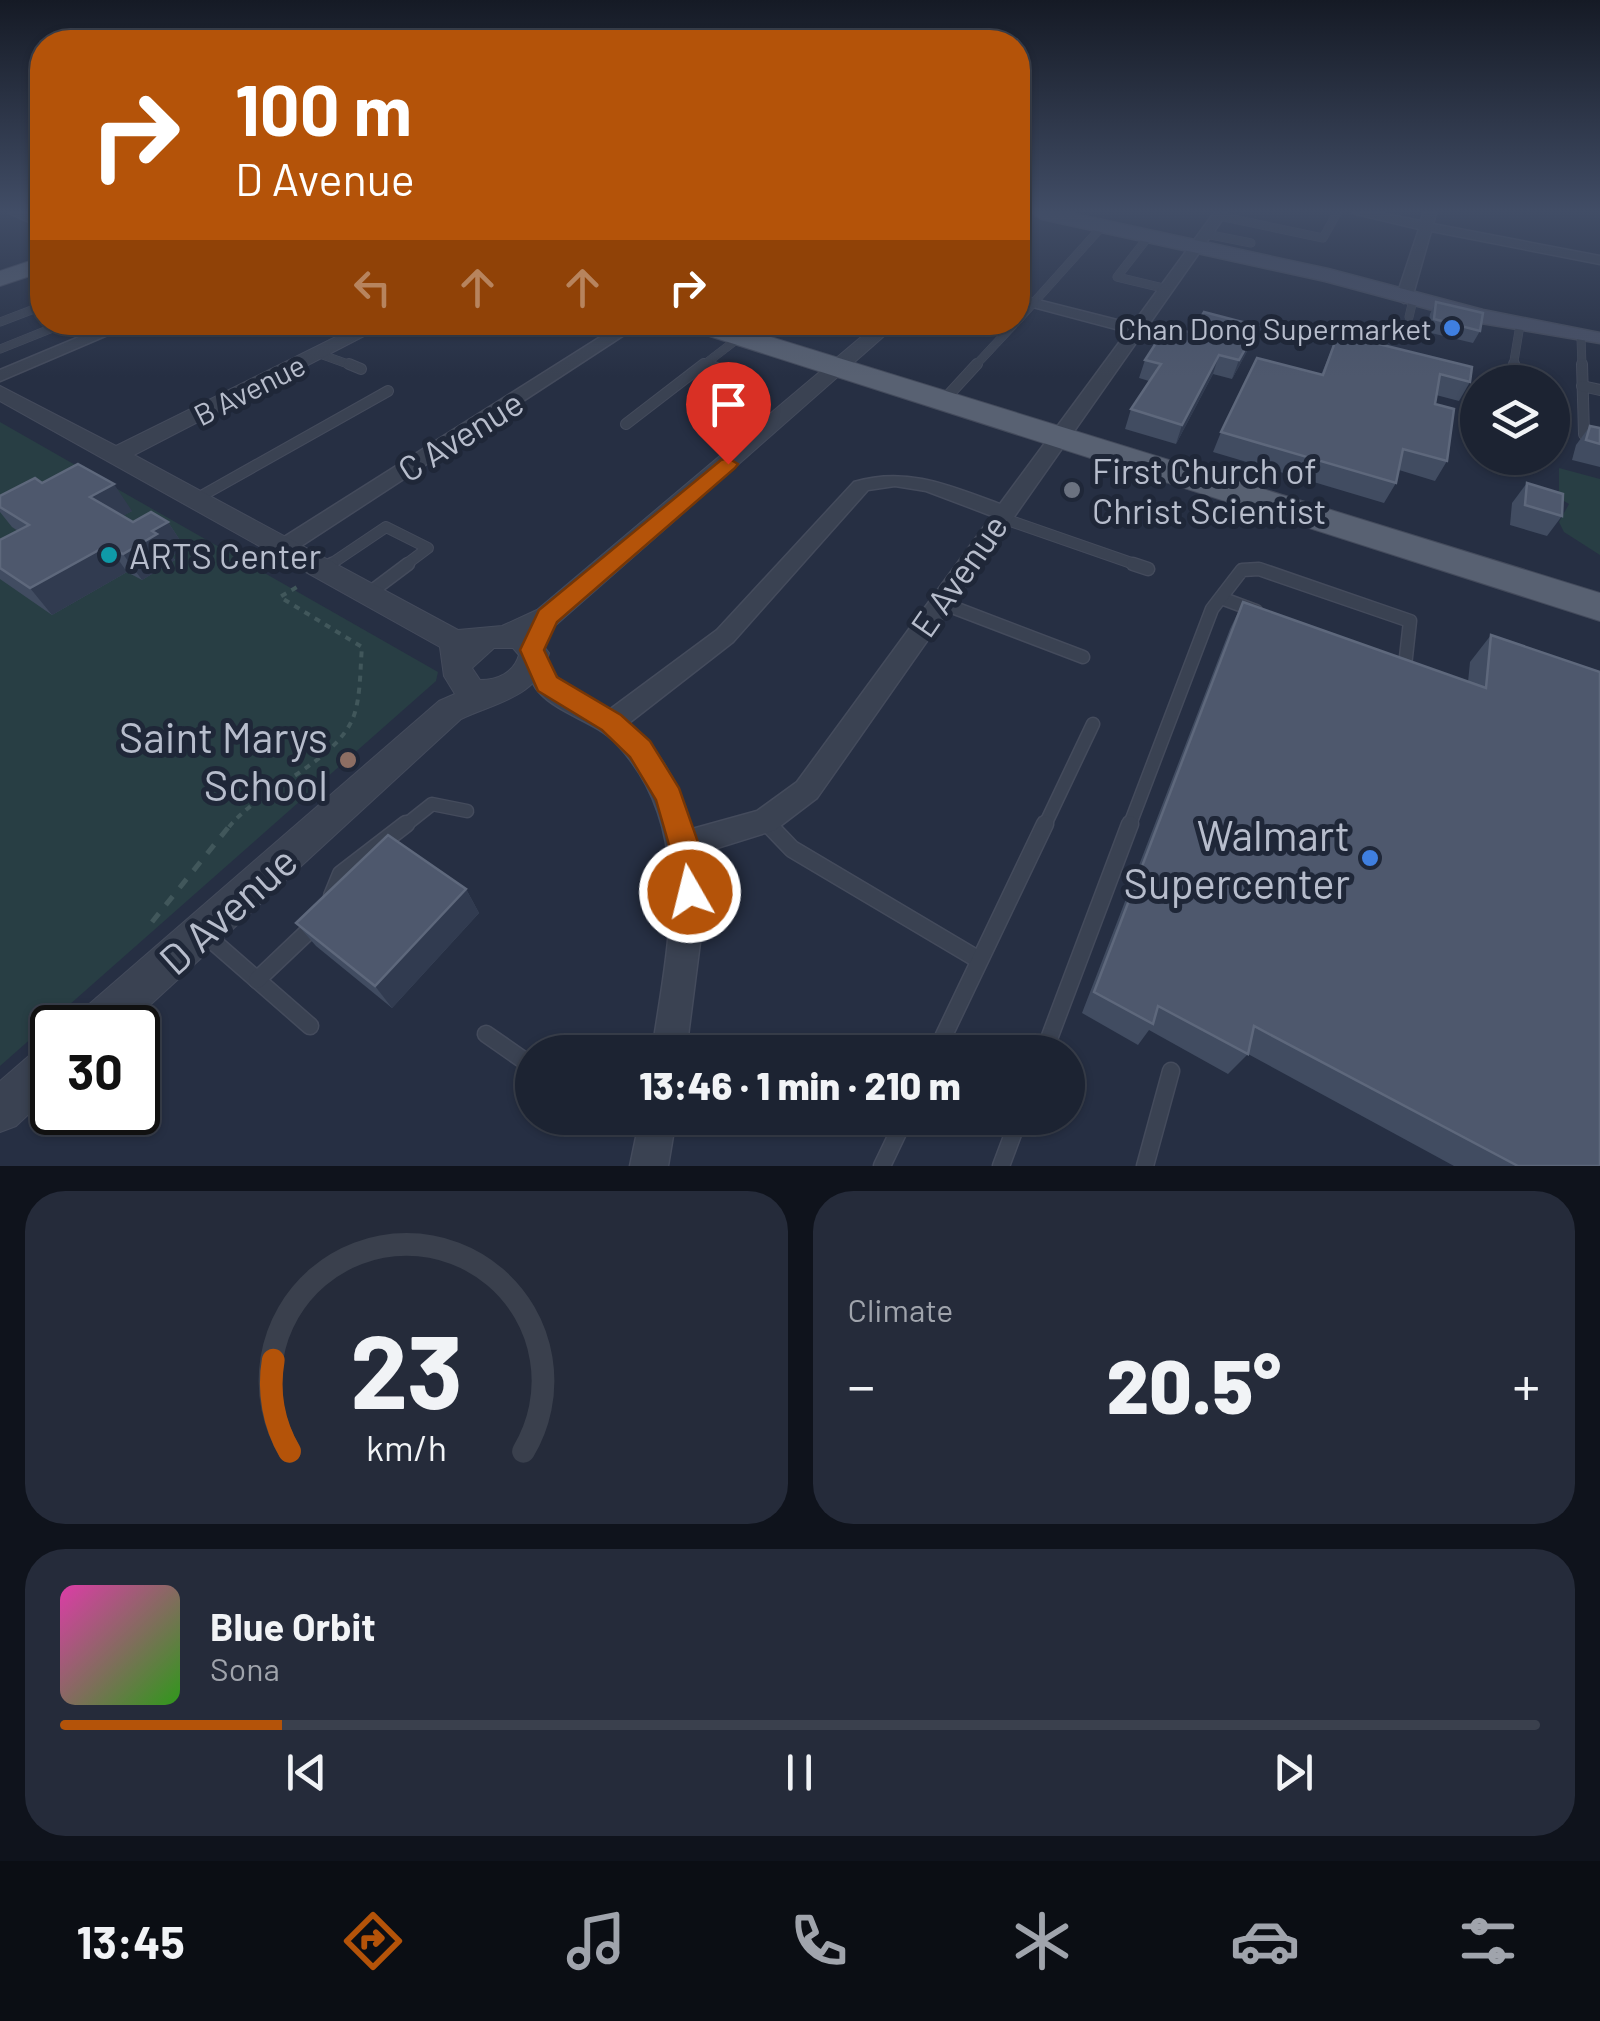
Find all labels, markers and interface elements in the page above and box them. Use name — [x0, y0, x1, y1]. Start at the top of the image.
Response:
text: 100 m — [235, 66, 412, 150]
icon: right — [70, 70, 200, 200]
text: D Avenue — [235, 151, 415, 205]
icon: left — [345, 260, 400, 315]
icon: ahead — [450, 260, 505, 315]
icon: ahead — [555, 260, 610, 315]
icon: right — [660, 260, 715, 315]
place label: Chan Dong Supermarket — [1118, 310, 1432, 346]
marker: Chan Dong Supermarket — [1441, 317, 1463, 339]
street label: B Avenue — [187, 346, 311, 432]
pin — [686, 362, 771, 465]
map controls — [1460, 365, 1570, 475]
button: layers — [1460, 365, 1570, 475]
icon: arrive — [701, 377, 756, 432]
street label: C Avenue — [390, 380, 530, 490]
place label: First Church of Christ Scientist — [1092, 449, 1327, 531]
marker: First Church of Christ Scientist — [1061, 479, 1083, 501]
street label: E Avenue — [901, 506, 1015, 644]
place label: ARTS Center — [129, 534, 322, 576]
marker: ARTS Center — [98, 544, 120, 566]
place label: Saint Marys School — [119, 711, 328, 809]
marker: Saint Marys School — [337, 749, 359, 771]
place label: Walmart Supercenter — [1124, 809, 1350, 908]
street label: D Avenue — [148, 834, 306, 984]
position arrow — [638, 840, 742, 944]
marker: Walmart Supercenter — [1359, 847, 1381, 869]
speed limit sign: 30 — [30, 1005, 160, 1135]
text: 13:46 · 1 min · 210 m — [639, 1062, 961, 1108]
text: Climate — [848, 1290, 953, 1328]
text: 23 — [350, 1305, 463, 1430]
text: 20.5° — [1106, 1339, 1281, 1429]
text: − — [848, 1351, 875, 1417]
text: + — [1512, 1351, 1540, 1417]
text: km/h — [366, 1425, 447, 1468]
text: Blue Orbit — [210, 1603, 376, 1649]
text: Sona — [210, 1649, 280, 1687]
icon: previous — [279, 1745, 334, 1800]
icon: pause — [772, 1745, 827, 1800]
icon: next — [1266, 1745, 1321, 1800]
icon: directions — [338, 1906, 408, 1976]
icon: music — [561, 1906, 631, 1976]
icon: phone — [784, 1906, 854, 1976]
icon: climate — [1007, 1906, 1077, 1976]
icon: car — [1230, 1906, 1300, 1976]
icon: filters — [1453, 1906, 1523, 1976]
text: 13:45 — [77, 1914, 185, 1968]

